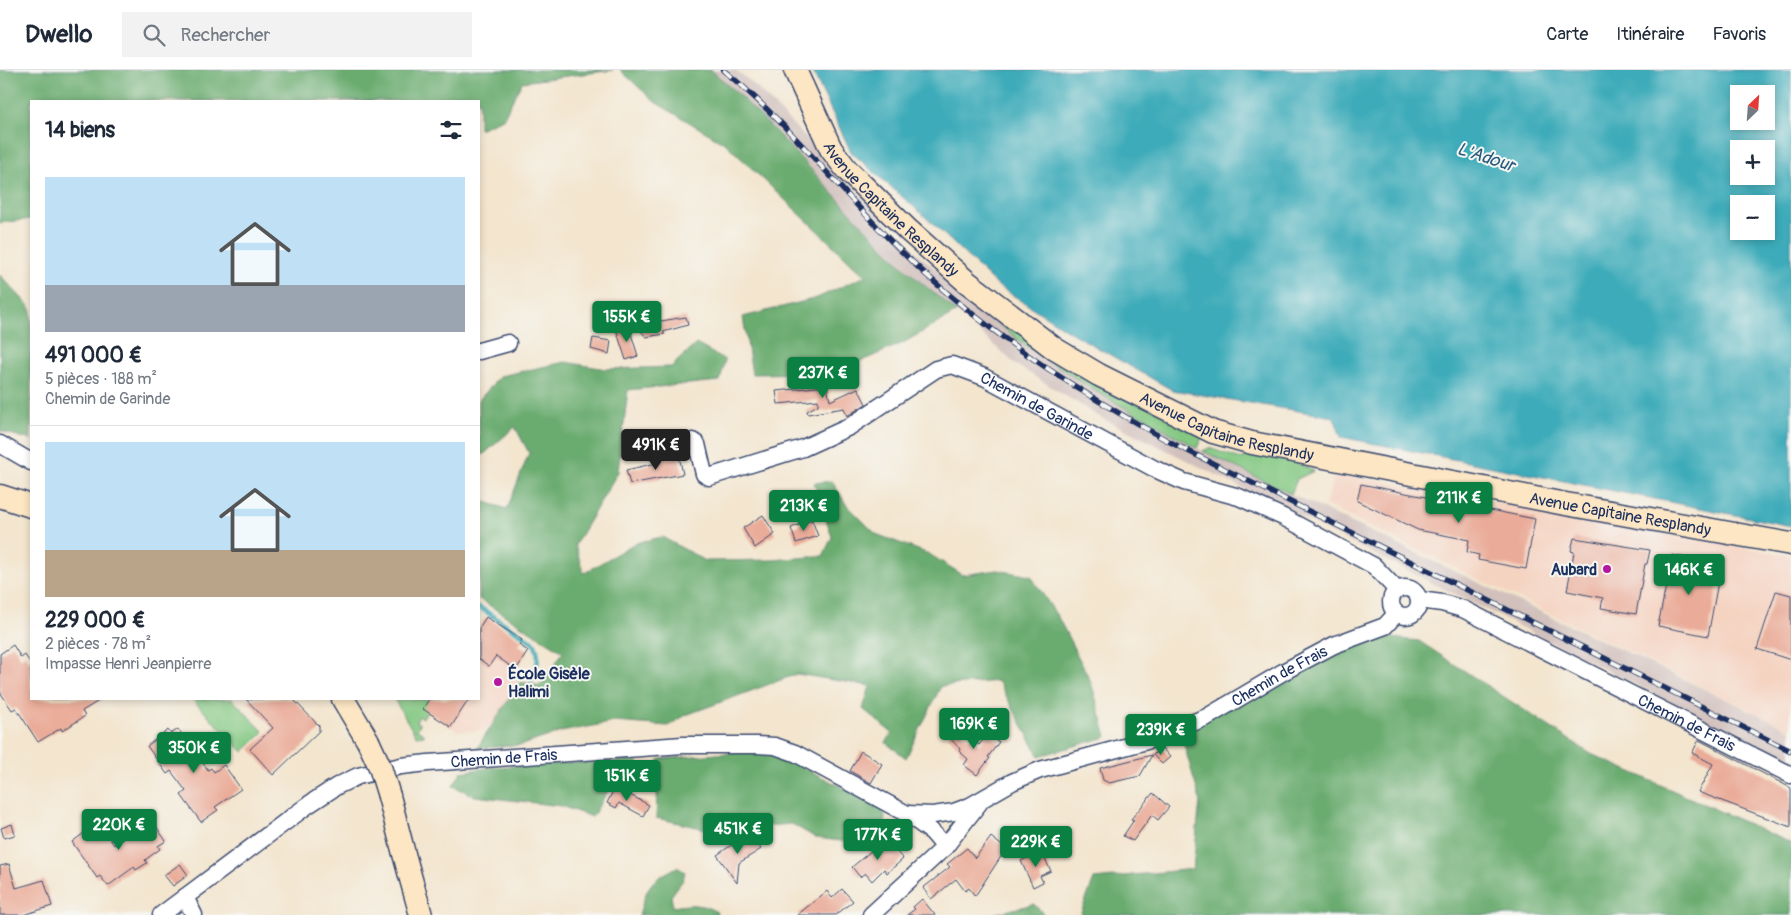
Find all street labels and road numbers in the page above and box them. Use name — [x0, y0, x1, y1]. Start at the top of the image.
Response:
street label: Avenue Capitaine Resplandy — [818, 139, 963, 281]
street label: Chemin de Garinde — [977, 368, 1097, 445]
street label: Avenue Capitaine Resplandy — [1136, 388, 1316, 466]
street label: Avenue Capitaine Resplandy — [1528, 488, 1712, 541]
street label: Chemin de Frais — [1228, 641, 1331, 711]
street label: Chemin de Frais — [1634, 690, 1739, 756]
street label: Chemin de Frais — [450, 745, 558, 772]

